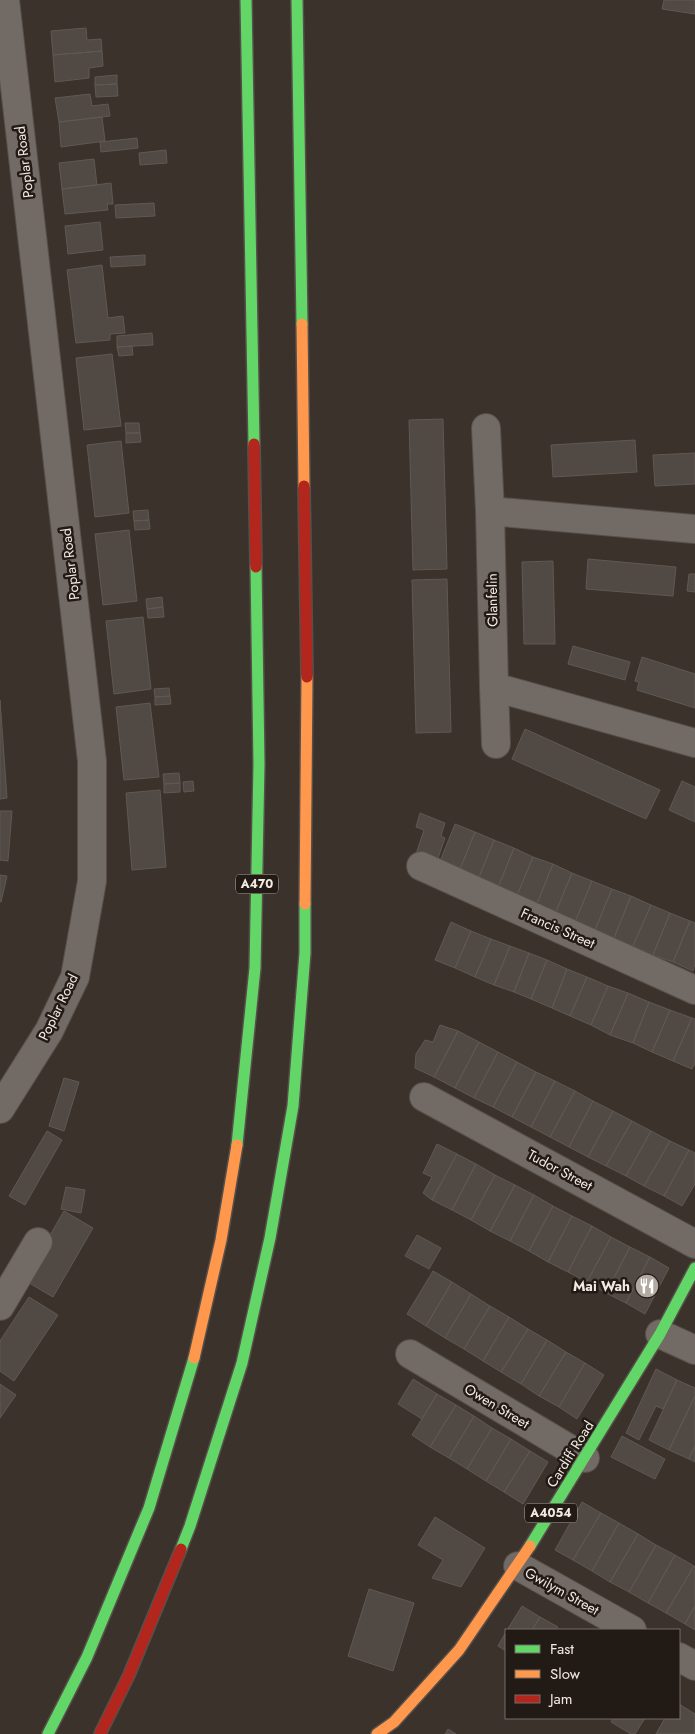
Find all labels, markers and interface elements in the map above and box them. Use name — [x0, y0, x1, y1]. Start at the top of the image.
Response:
street label: Poplar Road — [10, 125, 38, 199]
street label: Poplar Road — [56, 527, 84, 601]
street label: Glanfelin — [482, 573, 502, 627]
road number: A470 — [236, 874, 278, 894]
street label: Francis Street — [518, 903, 599, 953]
street label: Poplar Road — [33, 970, 83, 1044]
street label: Tudor Street — [524, 1145, 596, 1196]
restaurant icon: Mai Wah — [634, 1273, 660, 1299]
place label: Mai Wah — [573, 1276, 630, 1296]
street label: Owen Street — [461, 1379, 534, 1434]
street label: Cardiff Road — [542, 1417, 598, 1491]
road number: A4054 — [525, 1504, 577, 1522]
street label: Gwilym Street — [521, 1562, 603, 1620]
legend — [505, 1629, 680, 1719]
text: Fast — [550, 1638, 574, 1660]
text: Slow — [550, 1663, 581, 1685]
text: Jam — [548, 1688, 573, 1710]

